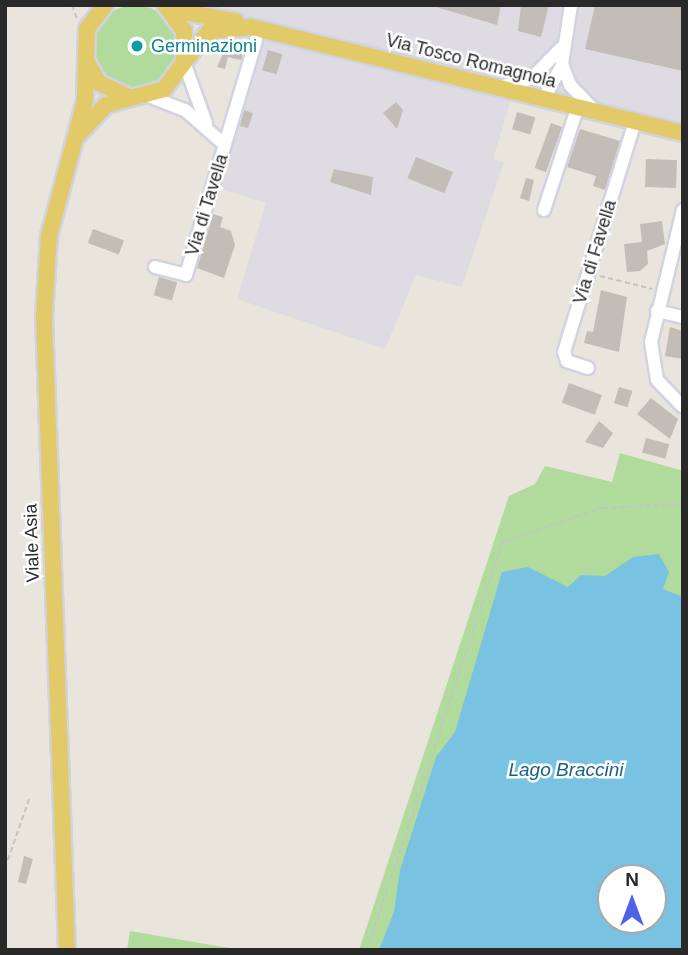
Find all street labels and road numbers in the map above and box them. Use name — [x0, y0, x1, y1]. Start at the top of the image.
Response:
street label: Via Tosco Romagnola — [384, 29, 558, 93]
street label: Via di Tavella — [181, 151, 233, 259]
street label: Via di Favella — [569, 197, 621, 307]
street label: Viale Asia — [20, 503, 44, 583]

